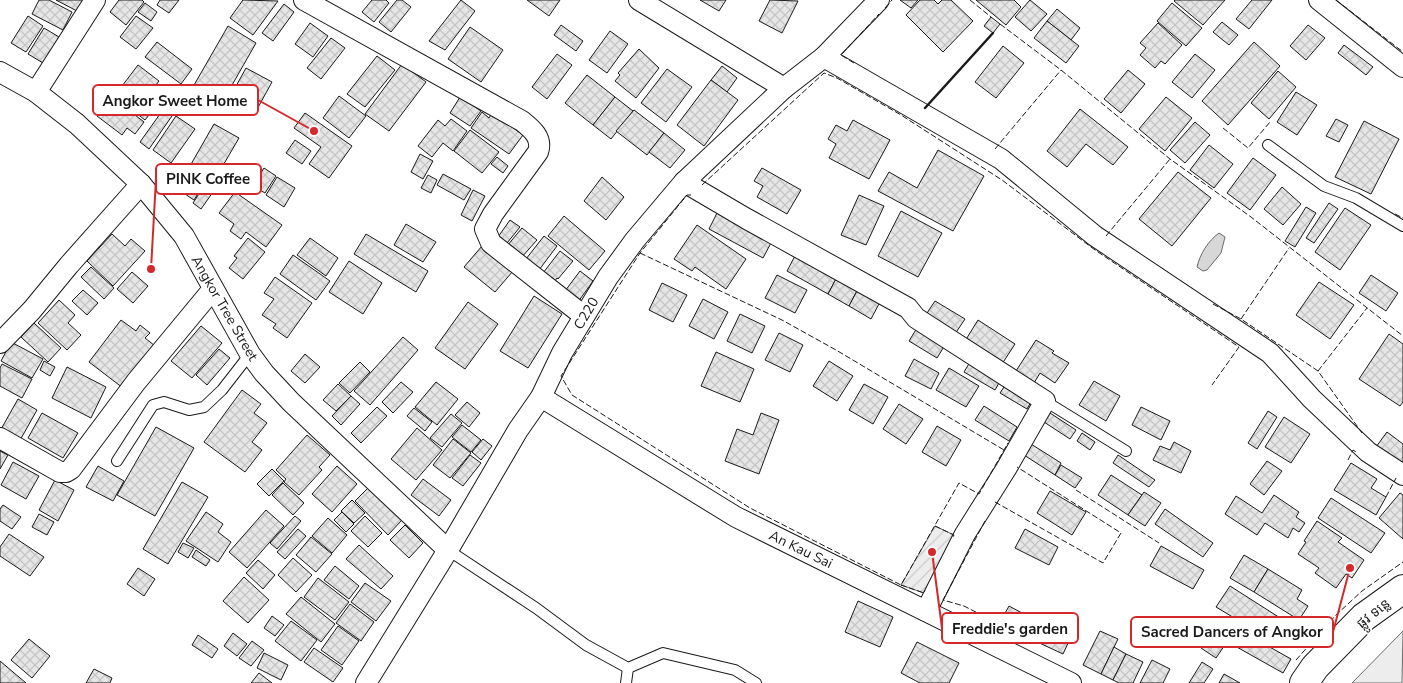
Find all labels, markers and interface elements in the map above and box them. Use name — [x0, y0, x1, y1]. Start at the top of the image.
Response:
callout: Angkor Sweet Home — [93, 85, 258, 115]
text: Angkor Sweet Home — [102, 91, 248, 111]
callout: PINK Coffee — [156, 164, 261, 194]
text: PINK Coffee — [166, 169, 250, 189]
street label: Angkor Tree Street — [187, 252, 262, 364]
street label: C220 — [569, 294, 603, 333]
street label: An Kau Sai — [766, 526, 836, 573]
street label: ផ្លូវ ទន្លេ — [1352, 594, 1396, 635]
callout: Freddie's garden — [942, 613, 1078, 643]
callout: Sacred Dancers of Angkor — [1131, 617, 1333, 647]
text: Freddie's garden — [952, 619, 1068, 639]
text: Sacred Dancers of Angkor — [1141, 622, 1323, 642]

